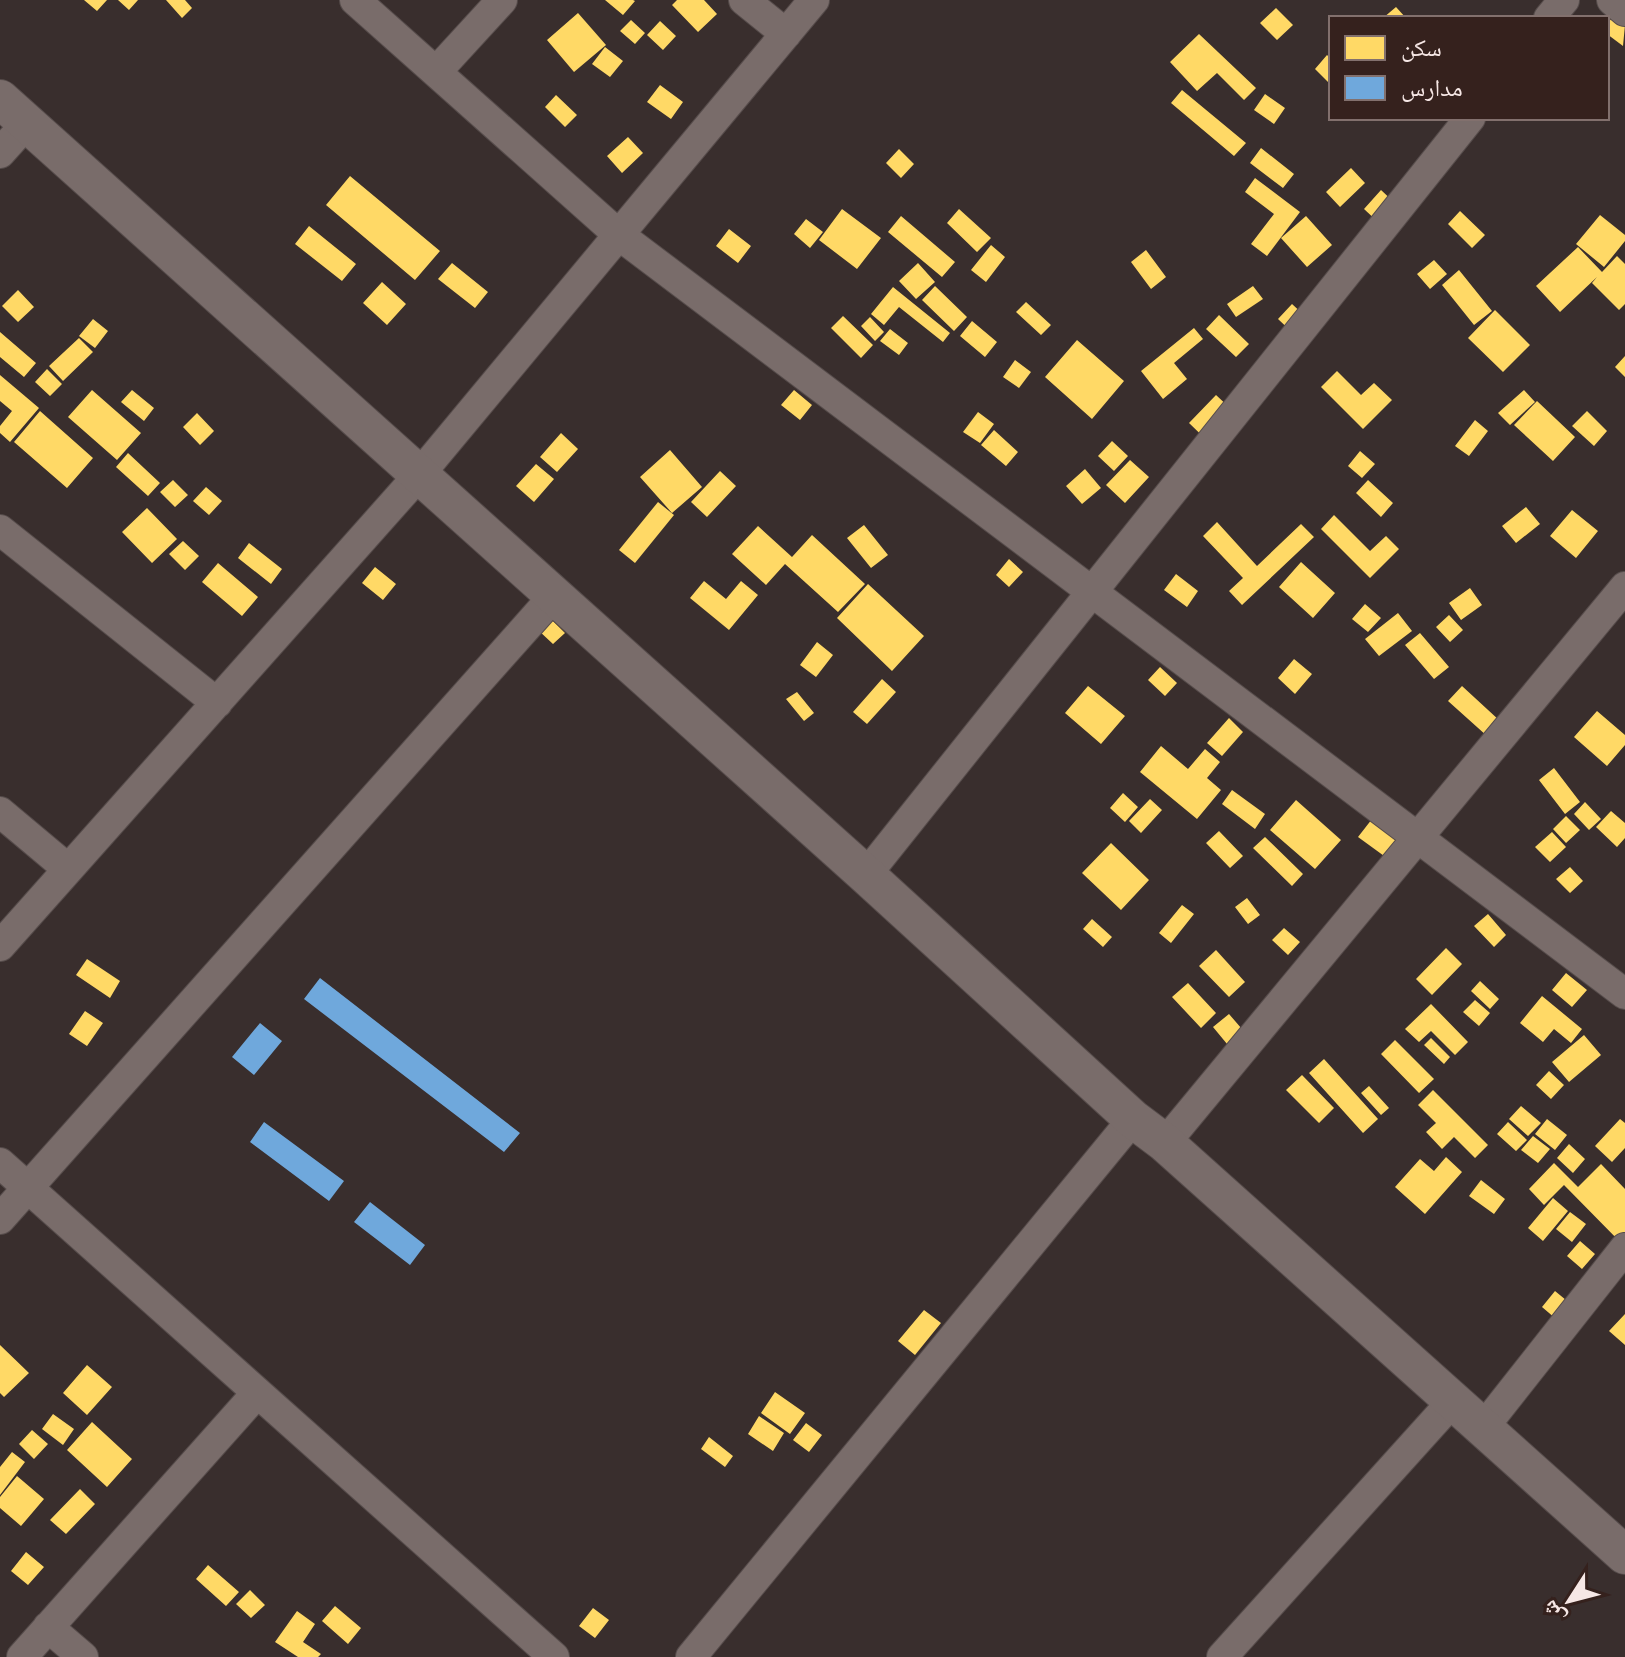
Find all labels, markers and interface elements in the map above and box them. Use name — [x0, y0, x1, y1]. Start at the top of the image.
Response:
legend — [1329, 16, 1609, 120]
text: سكن — [1401, 35, 1442, 62]
text: مدارس — [1401, 75, 1463, 102]
north arrow — [1529, 1561, 1609, 1641]
text: ش — [1536, 1595, 1571, 1629]

